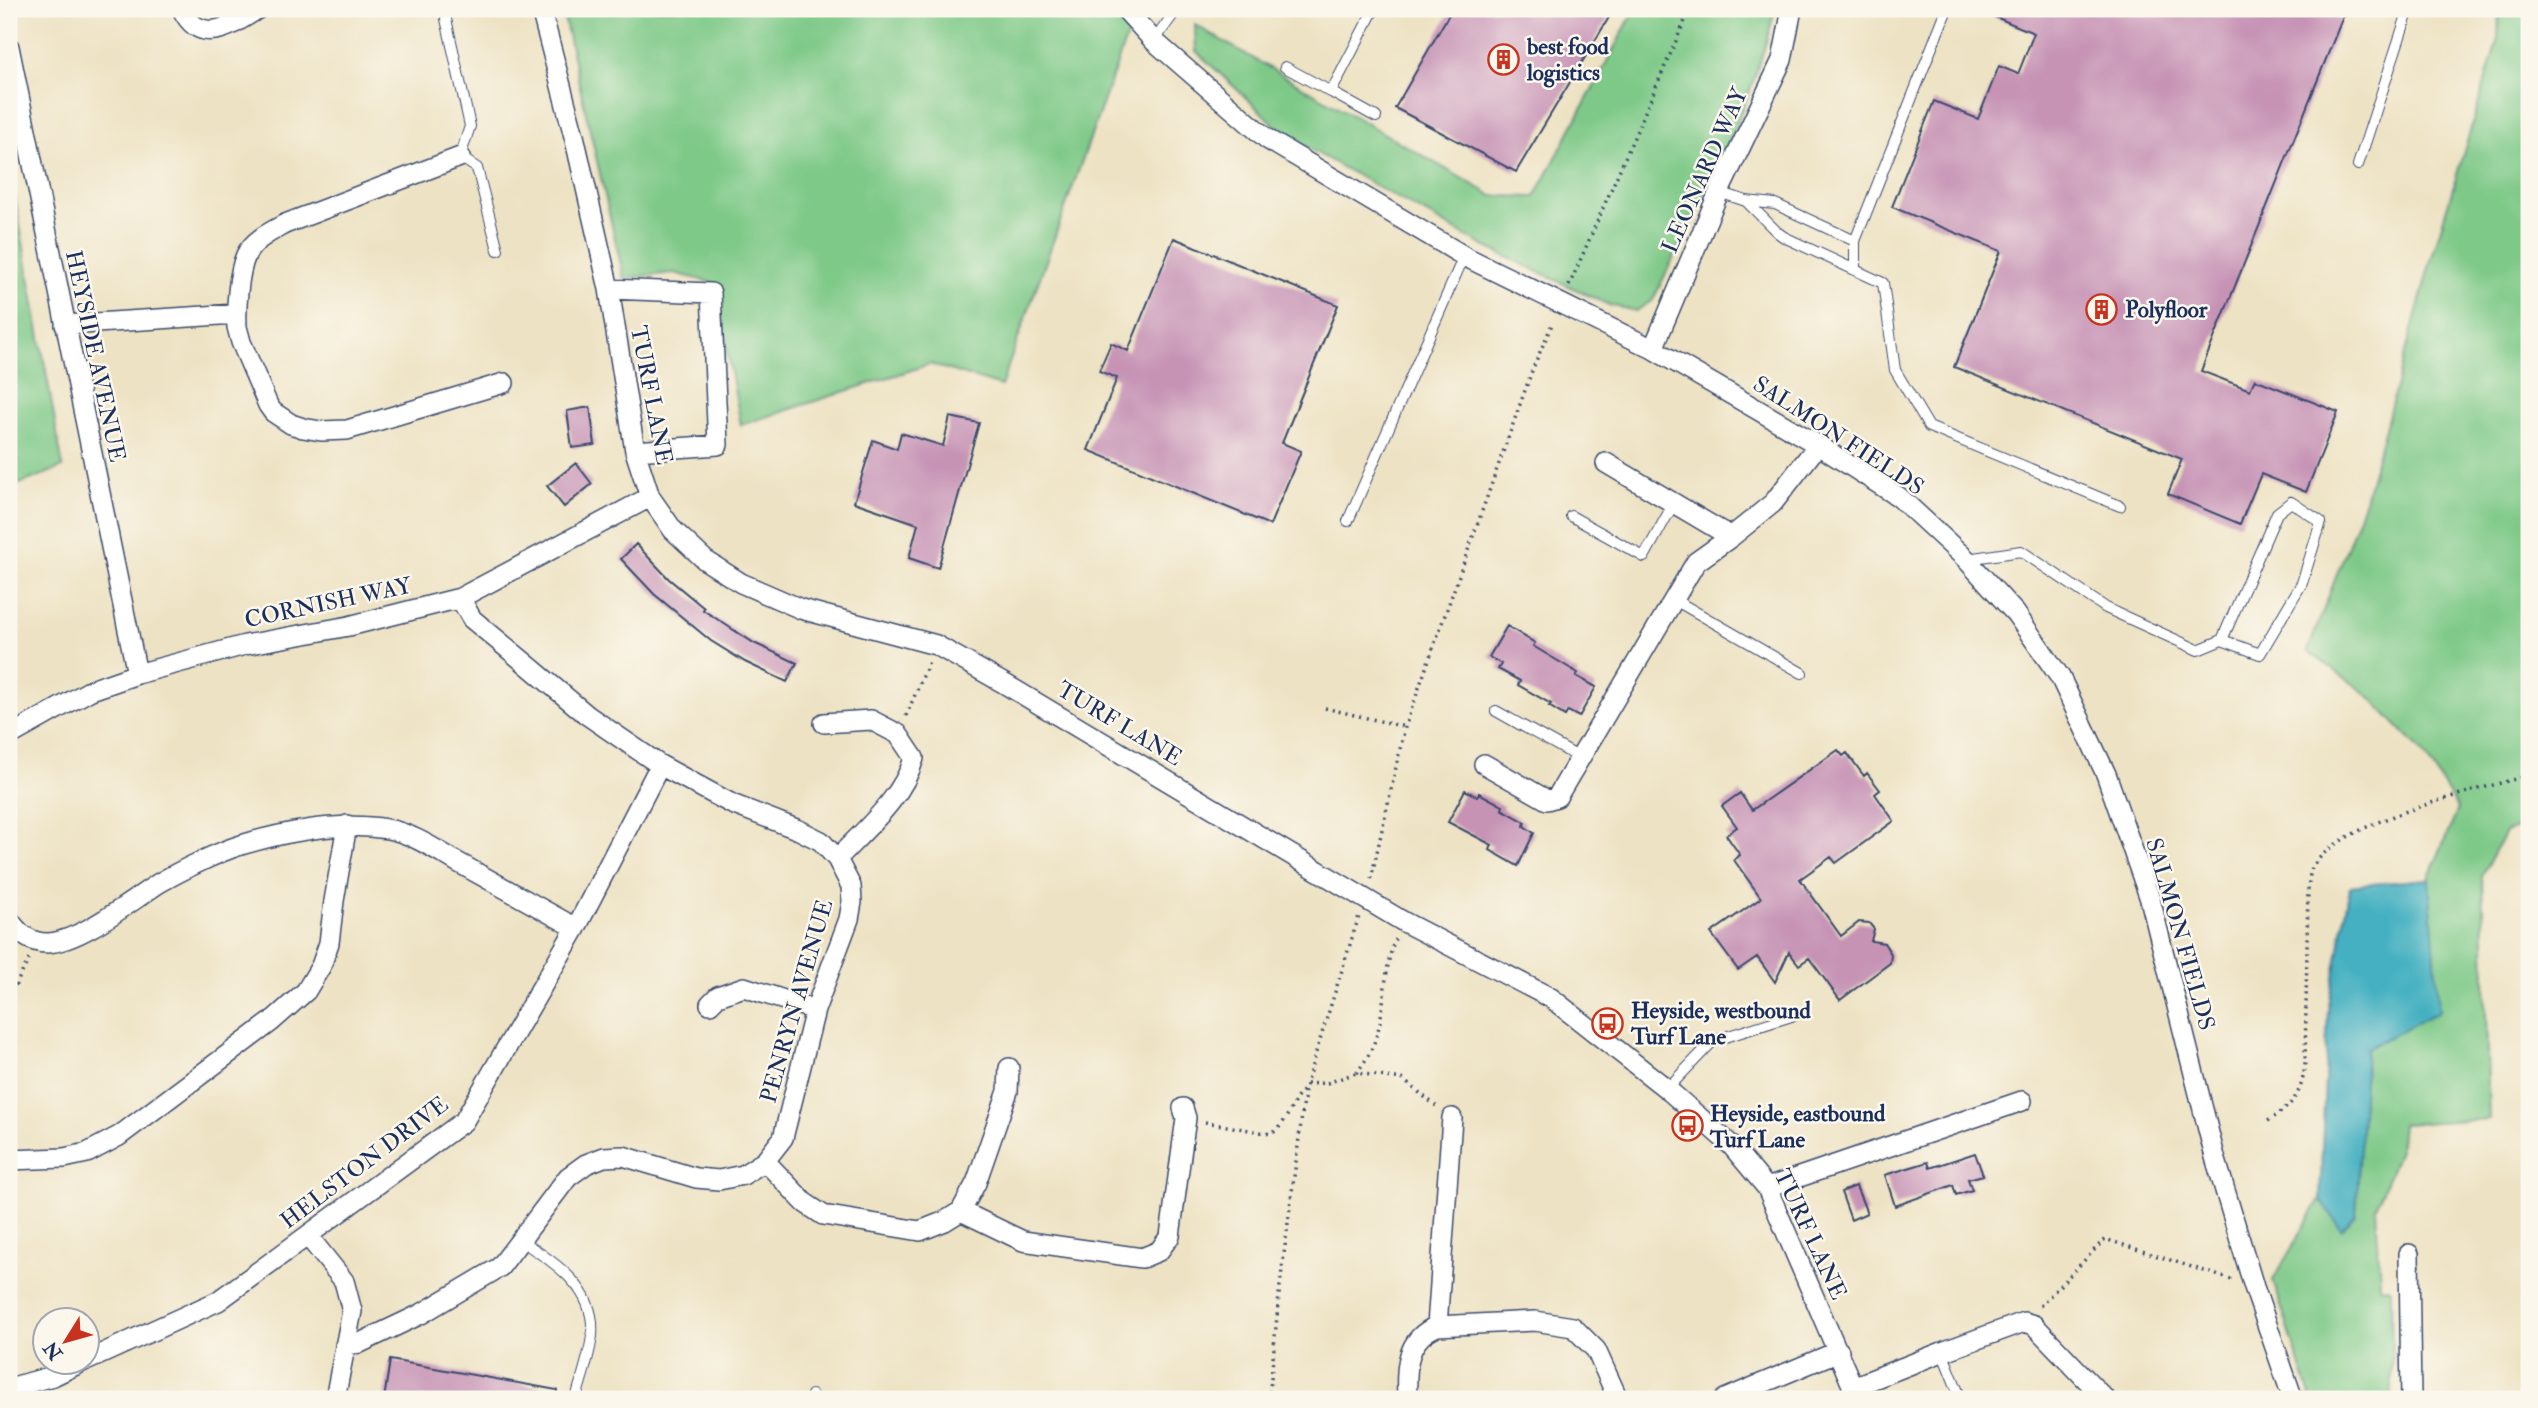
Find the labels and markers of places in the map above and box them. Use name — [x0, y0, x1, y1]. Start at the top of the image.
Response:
place label: best food logistics — [1526, 32, 1610, 88]
building icon: best food logistics — [1487, 42, 1521, 76]
building icon: Polyfloor — [2085, 292, 2119, 326]
place label: Polyfloor — [2125, 295, 2208, 325]
place label: Heyside, westbound Turf Lane — [1630, 996, 1811, 1051]
bus stop icon: Heyside, westbound Turf Lane — [1591, 1006, 1625, 1040]
place label: Heyside, eastbound Turf Lane — [1709, 1099, 1886, 1154]
bus stop icon: Heyside, eastbound Turf Lane — [1670, 1109, 1704, 1143]

